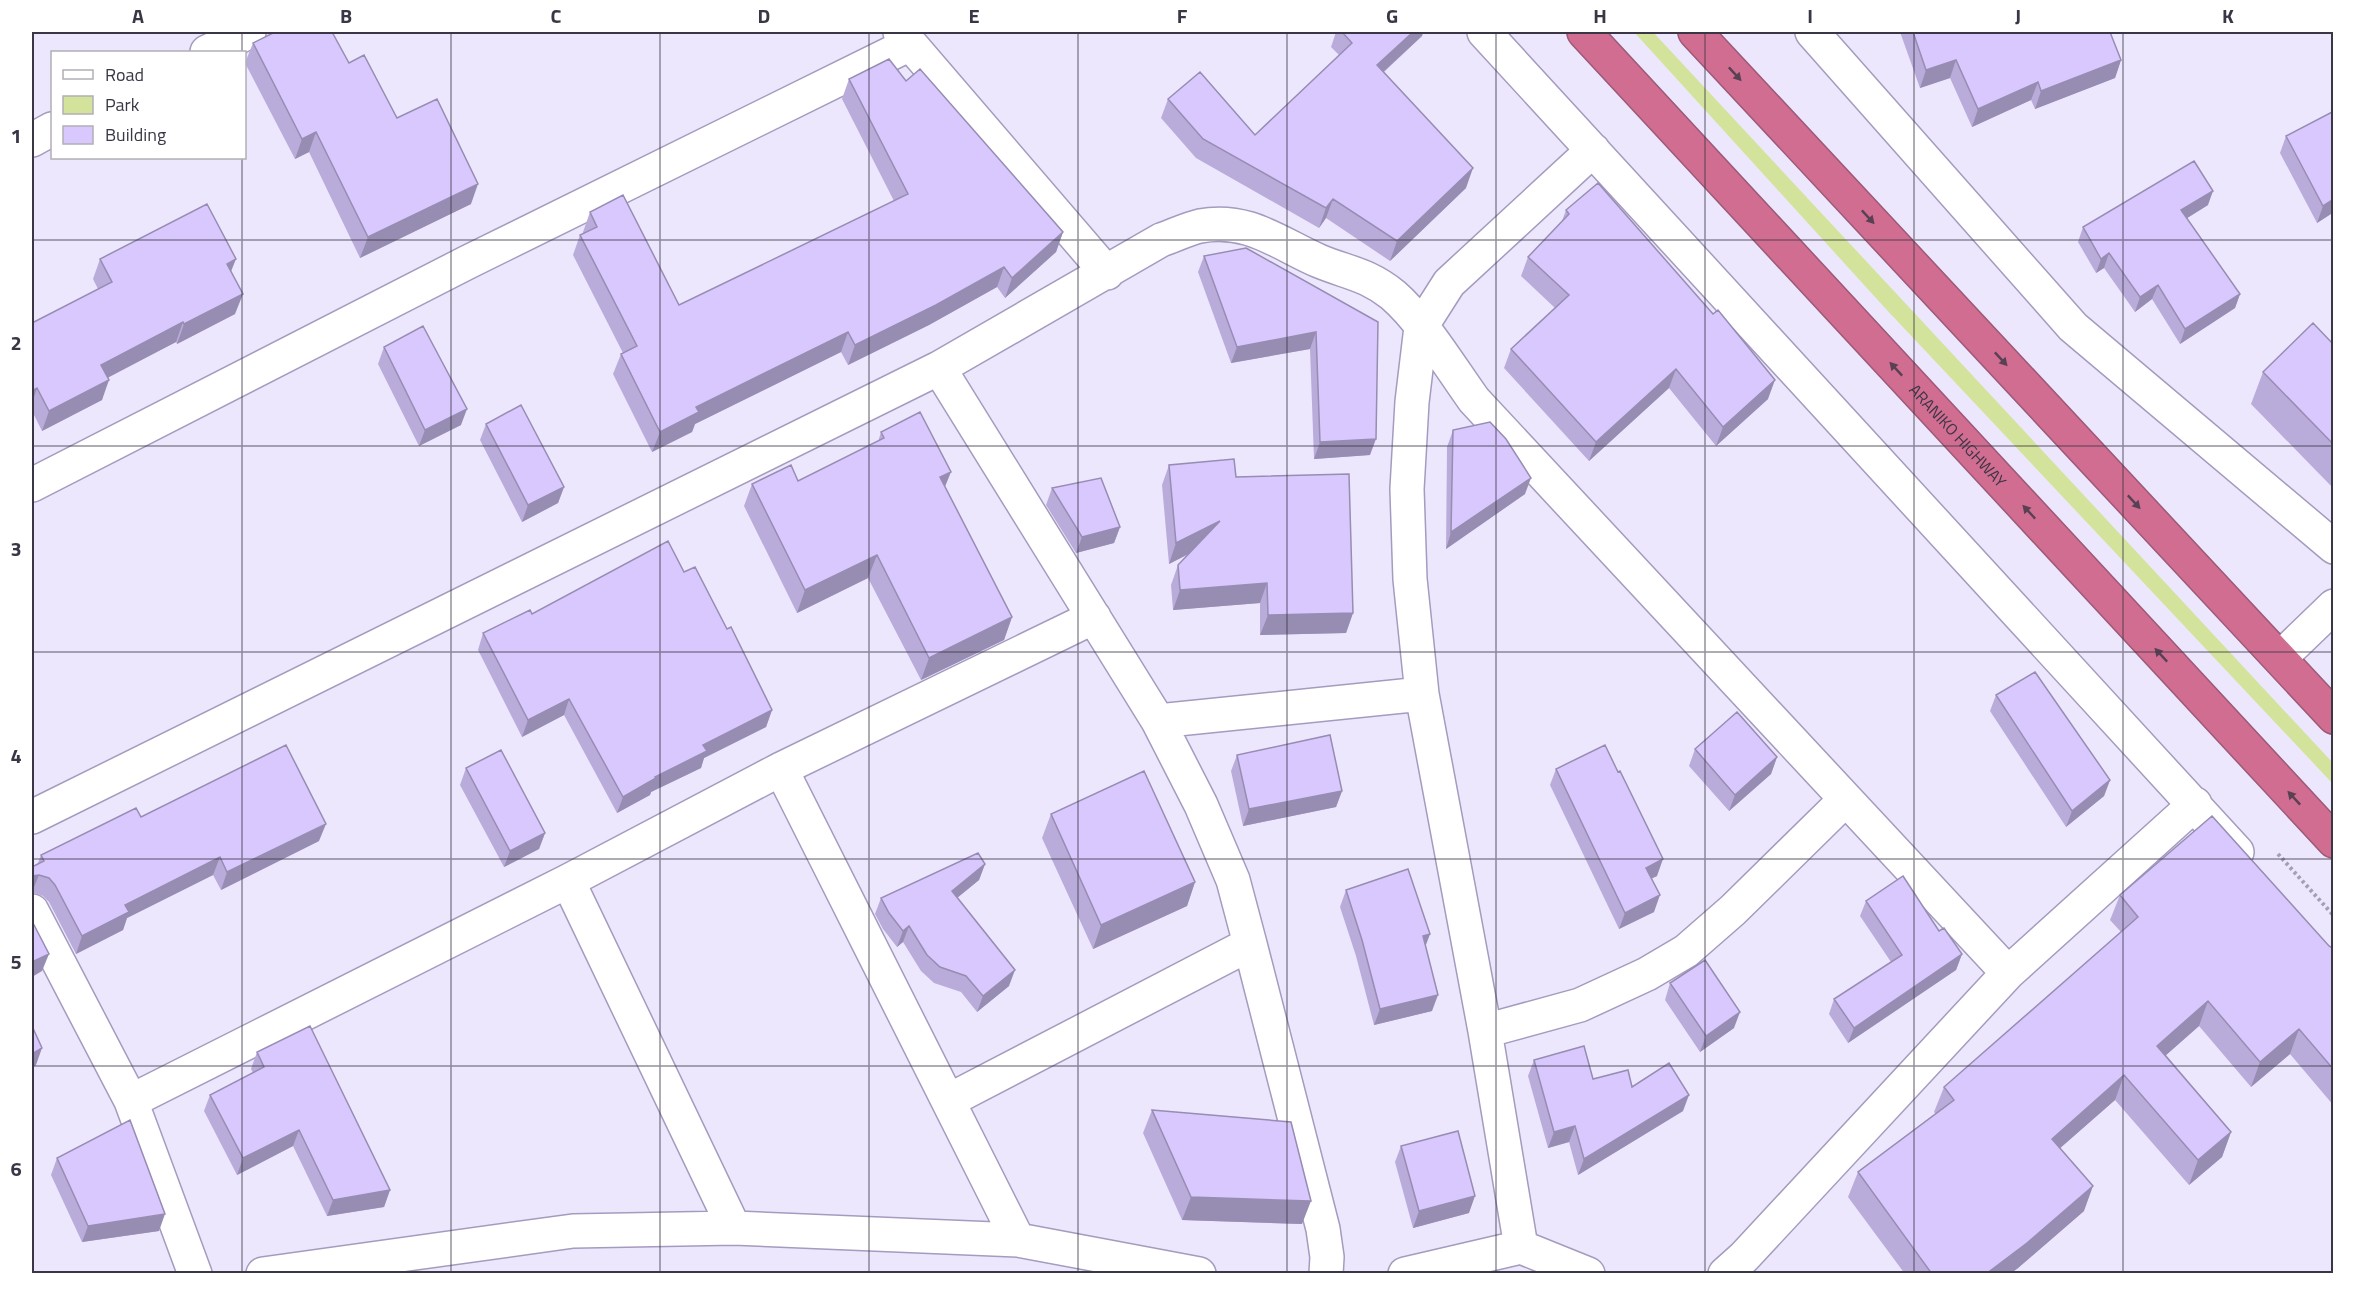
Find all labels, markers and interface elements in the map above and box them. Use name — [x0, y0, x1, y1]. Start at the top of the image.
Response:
text: A — [132, 0, 144, 31]
text: B — [340, 0, 352, 31]
text: C — [551, 0, 562, 31]
text: D — [758, 0, 770, 31]
text: E — [968, 0, 980, 31]
text: F — [1177, 0, 1188, 31]
text: G — [1386, 0, 1398, 31]
text: H — [1593, 0, 1607, 31]
text: I — [1807, 0, 1813, 31]
text: J — [2015, 0, 2021, 31]
text: K — [2222, 0, 2234, 31]
legend — [51, 51, 246, 159]
text: Road — [105, 61, 144, 88]
one-way arrow — [1728, 67, 1742, 82]
text: Park — [105, 91, 140, 118]
text: 1 — [10, 120, 22, 151]
text: Building — [105, 121, 166, 148]
one-way arrow — [1861, 209, 1874, 224]
text: 2 — [10, 327, 22, 358]
one-way arrow — [1994, 352, 2008, 367]
one-way arrow — [1889, 361, 1903, 376]
street label: ARANIKO HIGHWAY — [1904, 378, 2012, 493]
one-way arrow — [2127, 494, 2140, 509]
one-way arrow — [2022, 504, 2036, 519]
text: 3 — [10, 533, 22, 564]
one-way arrow — [2154, 647, 2168, 662]
text: 4 — [10, 740, 22, 771]
one-way arrow — [2287, 790, 2301, 805]
text: 5 — [10, 946, 22, 977]
text: 6 — [10, 1153, 22, 1184]

